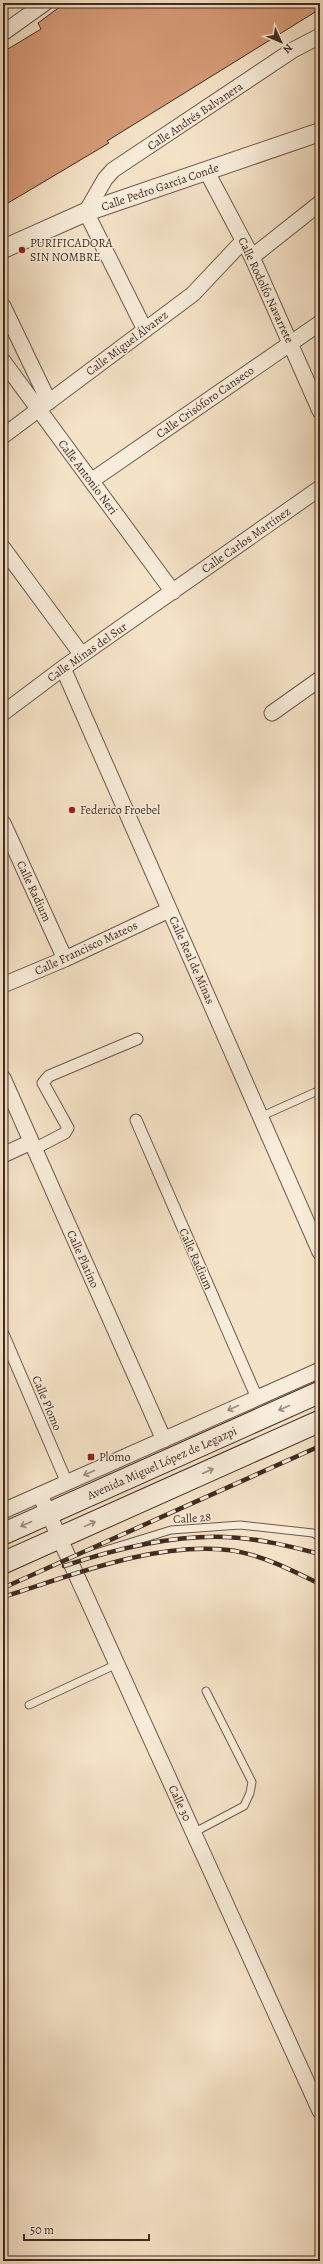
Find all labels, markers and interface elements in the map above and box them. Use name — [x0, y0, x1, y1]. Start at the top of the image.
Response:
north arrow — [261, 22, 301, 62]
text: N — [280, 41, 296, 57]
street label: Calle Andrés Balvanera — [144, 78, 246, 154]
street label: Calle Pedro García Conde — [99, 159, 221, 215]
street label: Calle Rodolfo Navarrete — [234, 234, 298, 346]
place label: PURIFICADORA SIN NOMBRE — [30, 235, 114, 265]
marker: PURIFICADORA SIN NOMBRE — [17, 245, 27, 255]
street label: Calle Miguel Álvarez — [83, 307, 171, 379]
street label: Calle Crisóforo Canseco — [153, 362, 257, 442]
street label: Calle Antonio Neri — [55, 436, 121, 518]
street label: Calle Carlos Martínez — [198, 503, 294, 577]
street label: Calle Minas del Sur — [44, 618, 130, 686]
place label: Federico Froebel — [80, 802, 160, 818]
marker: Federico Froebel — [67, 805, 77, 815]
street label: Calle Radium — [13, 858, 55, 924]
street label: Calle Real de Minas — [165, 914, 219, 1007]
street label: Calle Francisco Mateos — [32, 917, 140, 979]
street label: Calle Radium — [175, 1226, 217, 1292]
street label: Calle Platino — [63, 1228, 103, 1290]
street label: Calle Plomo — [28, 1373, 66, 1433]
one-way arrow — [228, 1405, 240, 1413]
one-way arrow — [279, 1405, 291, 1412]
street label: Avenida Miguel López de Legazpi — [84, 1423, 239, 1504]
place label: Plomo — [99, 1449, 131, 1465]
marker: Plomo — [86, 1452, 96, 1462]
one-way arrow — [202, 1467, 214, 1474]
one-way arrow — [83, 1470, 95, 1477]
street label: Calle 28 — [172, 1509, 212, 1527]
one-way arrow — [83, 1520, 95, 1527]
one-way arrow — [20, 1521, 32, 1528]
street label: Calle 30 — [165, 1782, 195, 1824]
scale bar — [24, 2216, 149, 2242]
text: 50 m — [30, 2222, 54, 2238]

